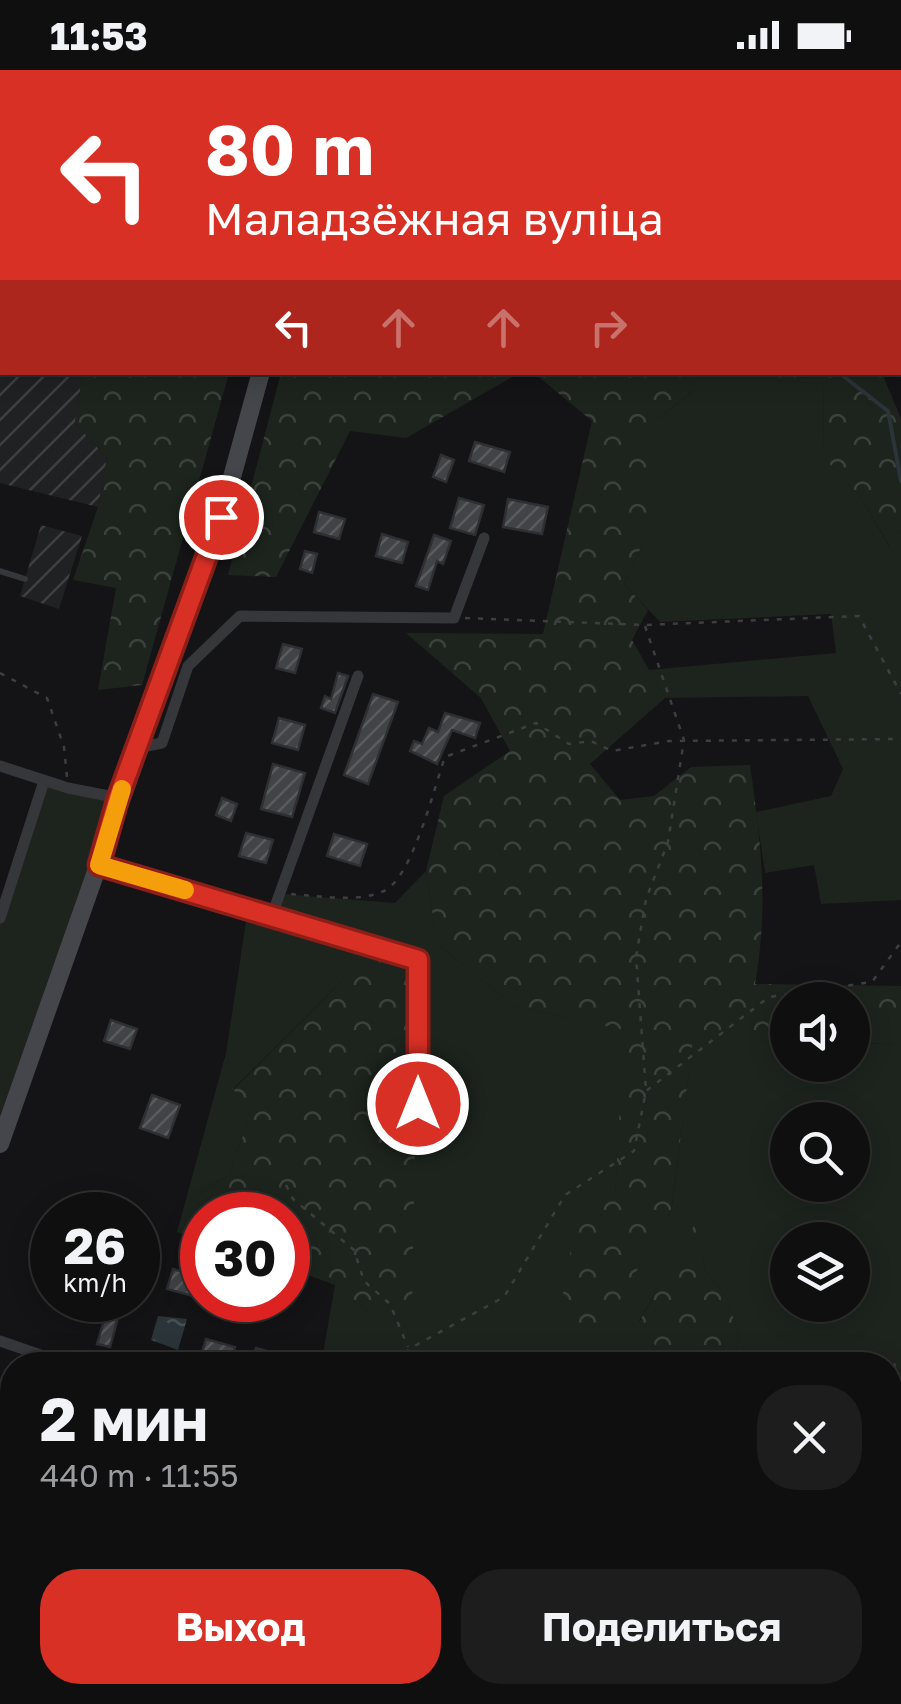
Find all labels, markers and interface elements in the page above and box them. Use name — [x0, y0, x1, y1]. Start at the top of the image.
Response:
text: 11:53 — [50, 13, 148, 58]
text: 80 m — [205, 106, 374, 190]
icon: left — [40, 110, 170, 240]
text: Маладзёжная вуліца — [205, 191, 664, 245]
icon: left — [266, 300, 321, 355]
icon: ahead — [371, 300, 426, 355]
icon: ahead — [476, 300, 531, 355]
icon: right — [581, 300, 636, 355]
pin — [179, 475, 264, 560]
icon: arrive — [194, 490, 249, 545]
map controls — [770, 982, 870, 1322]
button: sound — [770, 982, 870, 1082]
position arrow — [366, 1052, 470, 1156]
button: search — [770, 1102, 870, 1202]
speed limit sign: 30 — [180, 1192, 310, 1322]
text: 26 — [64, 1215, 126, 1275]
button: layers — [770, 1222, 870, 1322]
text: km/h — [63, 1267, 127, 1298]
text: 2 мин — [40, 1382, 208, 1454]
button: close — [757, 1385, 862, 1490]
text: 440 m · 11:55 — [40, 1456, 239, 1494]
button: Выход — [40, 1569, 441, 1684]
button: Поделиться — [461, 1569, 862, 1684]

